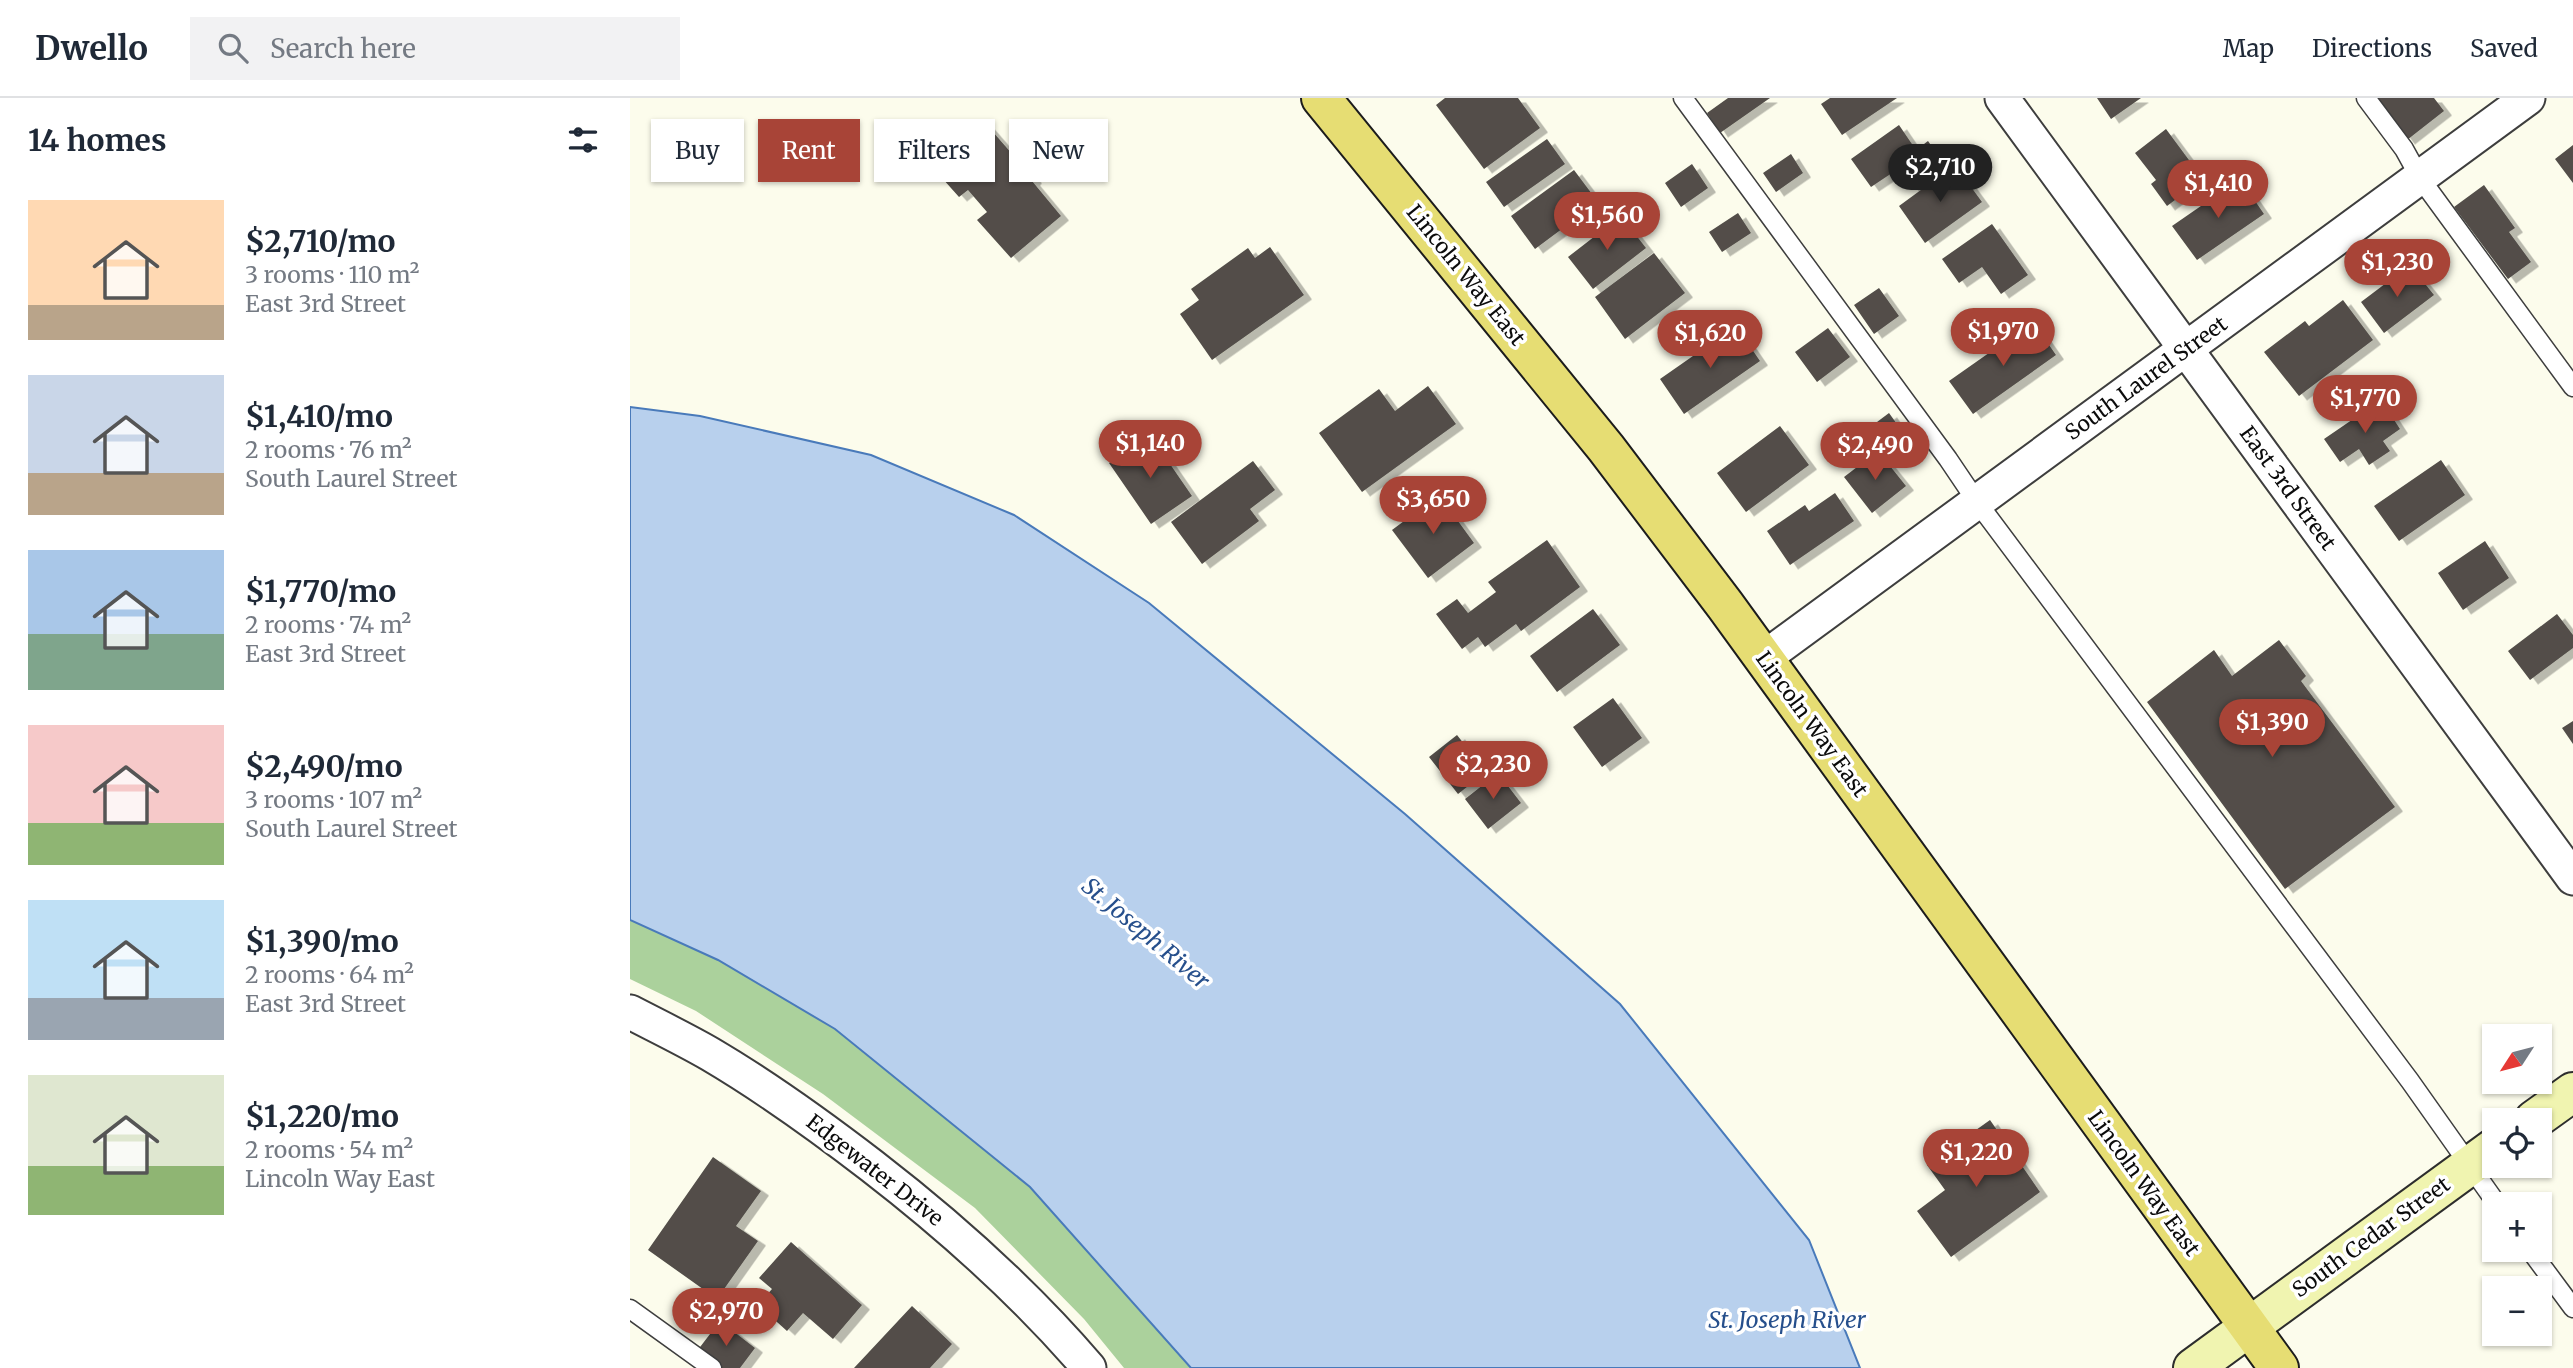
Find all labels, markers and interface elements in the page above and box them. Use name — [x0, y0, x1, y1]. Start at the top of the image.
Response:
search box — [190, 17, 680, 80]
text: Dwello — [35, 28, 148, 69]
icon: search — [214, 29, 252, 67]
text: Search here — [270, 32, 416, 65]
text: Map — [2223, 33, 2274, 64]
text: Directions — [2312, 33, 2432, 64]
text: Saved — [2470, 33, 2538, 64]
chip: Buy — [651, 119, 744, 182]
chip: Rent — [758, 119, 860, 182]
chip: Filters — [874, 119, 995, 182]
chip: New — [1009, 119, 1108, 182]
text: 14 homes — [28, 121, 166, 159]
icon: filters — [564, 121, 602, 159]
pin: $2,710 — [1883, 144, 1997, 204]
text: $2,710 — [1904, 152, 1976, 181]
pin: $1,410 — [2161, 160, 2275, 220]
text: $1,410 — [2183, 168, 2253, 197]
pin: $1,560 — [1550, 192, 1664, 252]
street label: Lincoln Way East — [1401, 199, 1531, 351]
text: $1,560 — [1570, 200, 1644, 229]
text: $2,710/mo — [245, 222, 396, 260]
icon: home — [84, 228, 168, 312]
pin: $1,230 — [2340, 240, 2454, 299]
text: $1,230 — [2360, 247, 2434, 276]
text: 3 rooms · 110 m² — [245, 260, 419, 289]
text: East 3rd Street — [245, 289, 406, 318]
pin: $1,970 — [1946, 308, 2060, 368]
pin: $1,620 — [1653, 310, 1767, 370]
street label: South Laurel Street — [2060, 310, 2232, 446]
text: $1,970 — [1967, 316, 2039, 345]
text: $1,620 — [1673, 318, 1747, 347]
pin: $1,770 — [2308, 376, 2422, 435]
text: $1,770 — [2329, 383, 2401, 412]
text: $1,410/mo — [245, 397, 393, 435]
icon: home — [84, 403, 168, 487]
pin: $1,140 — [1093, 420, 1207, 480]
street label: East 3rd Street — [2234, 421, 2342, 555]
pin: $2,490 — [1818, 422, 1932, 482]
text: $1,140 — [1115, 428, 1185, 457]
text: $2,490 — [1837, 430, 1914, 459]
text: 2 rooms · 76 m² — [245, 435, 412, 464]
text: South Laurel Street — [245, 464, 457, 493]
pin: $3,650 — [1376, 476, 1490, 536]
text: $3,650 — [1396, 484, 1471, 513]
text: $1,770/mo — [245, 572, 396, 610]
icon: home — [84, 578, 168, 662]
text: 2 rooms · 74 m² — [245, 610, 411, 639]
text: East 3rd Street — [245, 639, 406, 668]
street label: Lincoln Way East — [1750, 646, 1874, 802]
pin: $1,390 — [2215, 700, 2329, 759]
text: $1,390 — [2235, 707, 2309, 736]
pin: $2,230 — [1436, 742, 1550, 801]
text: $2,490/mo — [245, 747, 403, 785]
text: $2,230 — [1455, 749, 1531, 778]
icon: home — [84, 753, 168, 837]
text: 3 rooms · 107 m² — [245, 785, 422, 814]
text: South Laurel Street — [245, 814, 457, 843]
water label: St. Joseph River — [1076, 871, 1216, 995]
text: $1,390/mo — [245, 922, 399, 960]
icon: home — [84, 928, 168, 1012]
text: 2 rooms · 64 m² — [245, 960, 414, 989]
text: East 3rd Street — [245, 989, 406, 1018]
north arrow — [2482, 1024, 2552, 1094]
map controls — [2482, 1024, 2552, 1346]
text: $1,220/mo — [245, 1097, 399, 1135]
icon: home — [84, 1103, 168, 1187]
street label: Lincoln Way East — [2082, 1105, 2206, 1261]
street label: Edgewater Drive — [801, 1108, 949, 1232]
button: locate — [2482, 1108, 2552, 1178]
pin: $1,220 — [1919, 1130, 2033, 1189]
text: 2 rooms · 54 m² — [245, 1135, 413, 1164]
text: $1,220 — [1939, 1137, 2013, 1166]
text: Lincoln Way East — [245, 1164, 435, 1193]
street label: South Cedar Street — [2287, 1171, 2455, 1303]
button: + — [2482, 1192, 2552, 1262]
button: − — [2482, 1276, 2552, 1346]
pin: $2,970 — [669, 1288, 783, 1348]
text: $2,970 — [688, 1296, 764, 1325]
water label: St. Joseph River — [1708, 1305, 1866, 1334]

